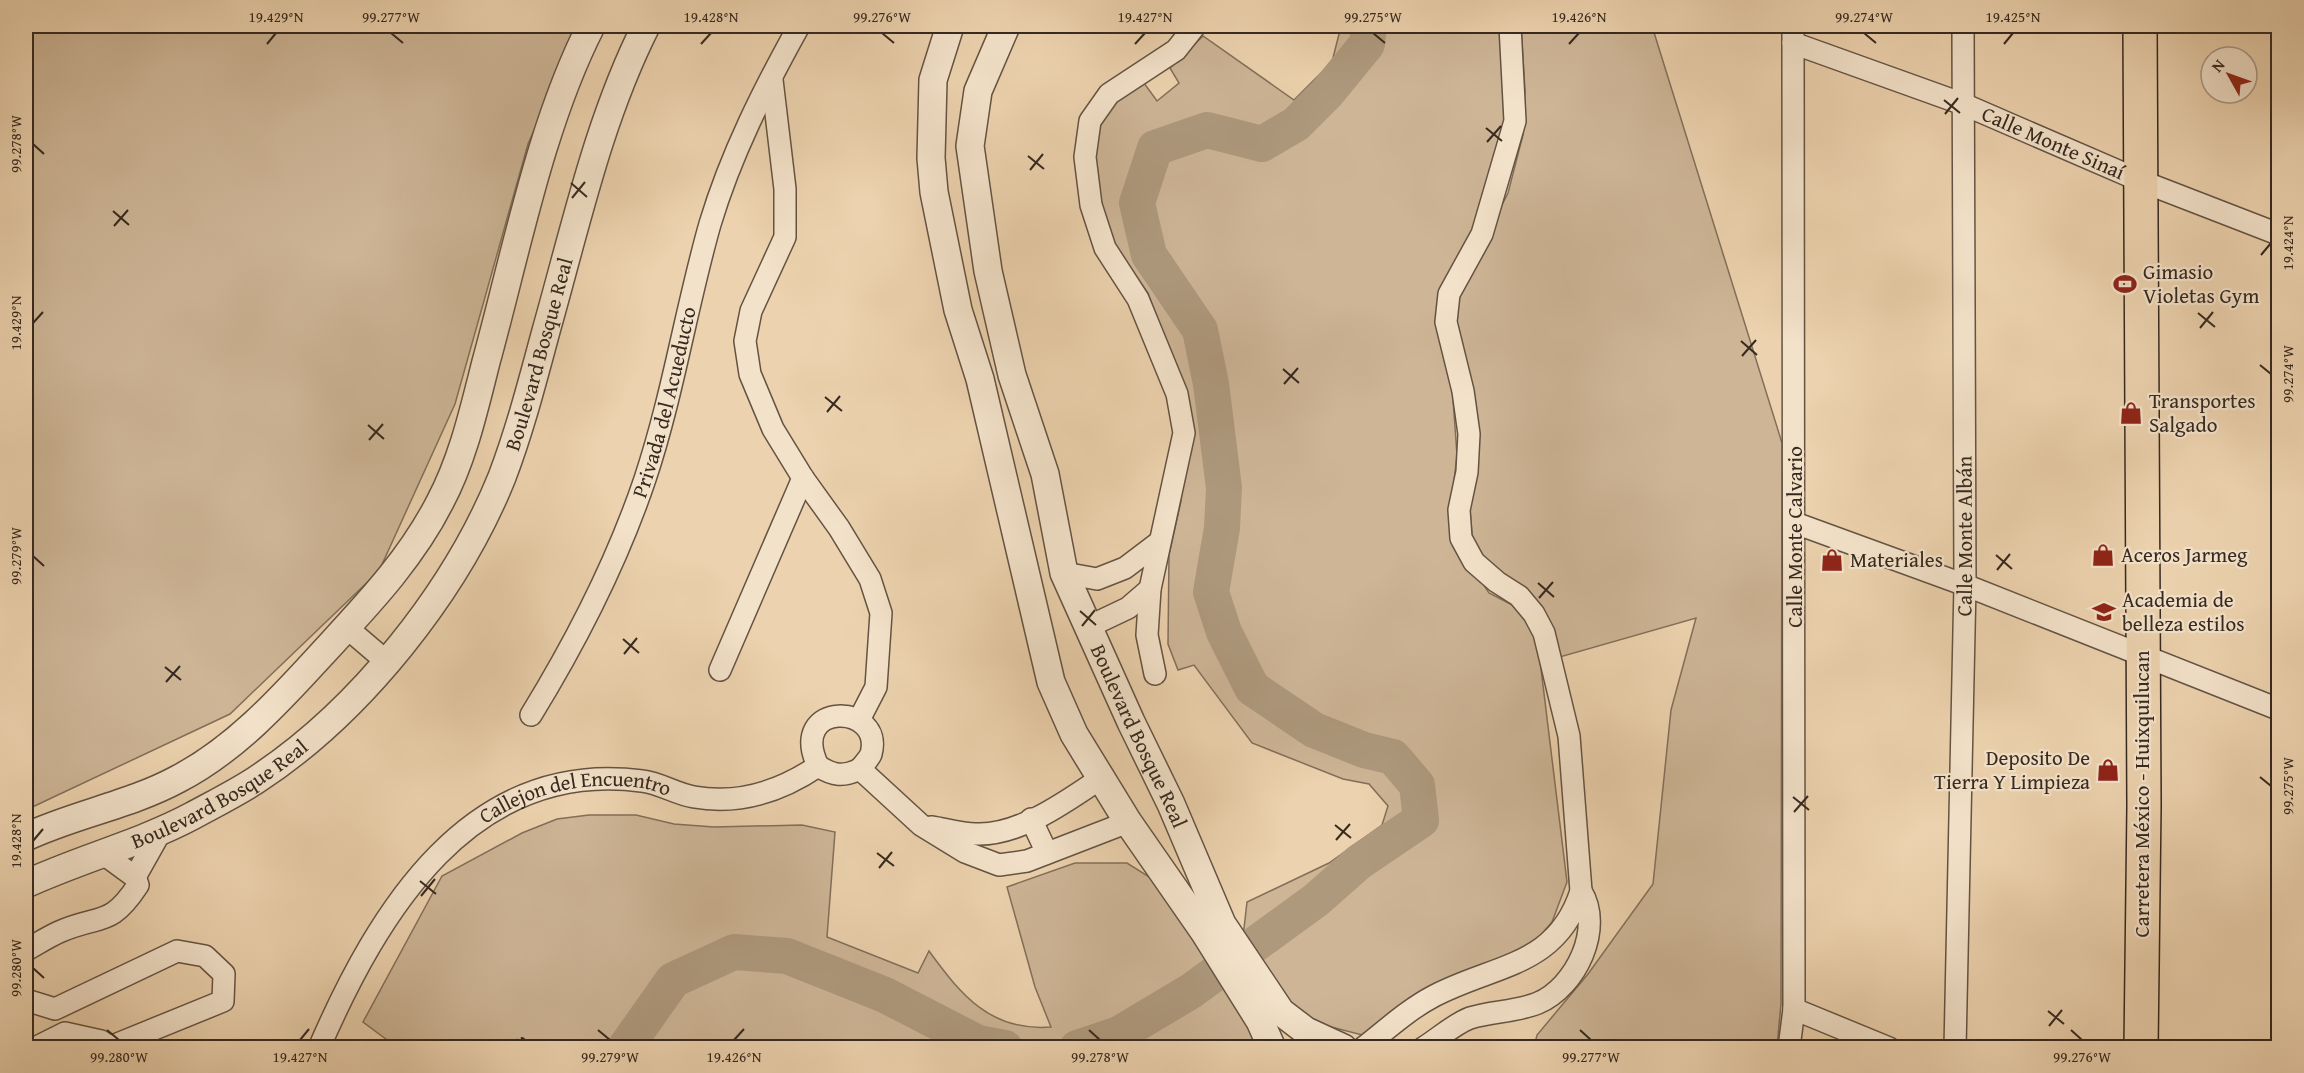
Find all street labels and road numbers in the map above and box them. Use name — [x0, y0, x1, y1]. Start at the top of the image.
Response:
street label: Calle Monte Sinaí — [1977, 98, 2131, 188]
street label: Boulevard Bosque Real — [496, 254, 580, 455]
street label: Privada del Acueducto — [624, 303, 704, 502]
street label: Calle Monte Calvario — [1779, 446, 1810, 628]
street label: Calle Monte Albán — [1948, 456, 1980, 617]
street label: Boulevard Bosque Real — [1083, 639, 1195, 833]
street label: Carretera México - Huixquilucan — [2126, 650, 2157, 938]
street label: Boulevard Bosque Real — [126, 731, 314, 856]
street label: Callejon del Encuentro — [473, 763, 676, 831]

